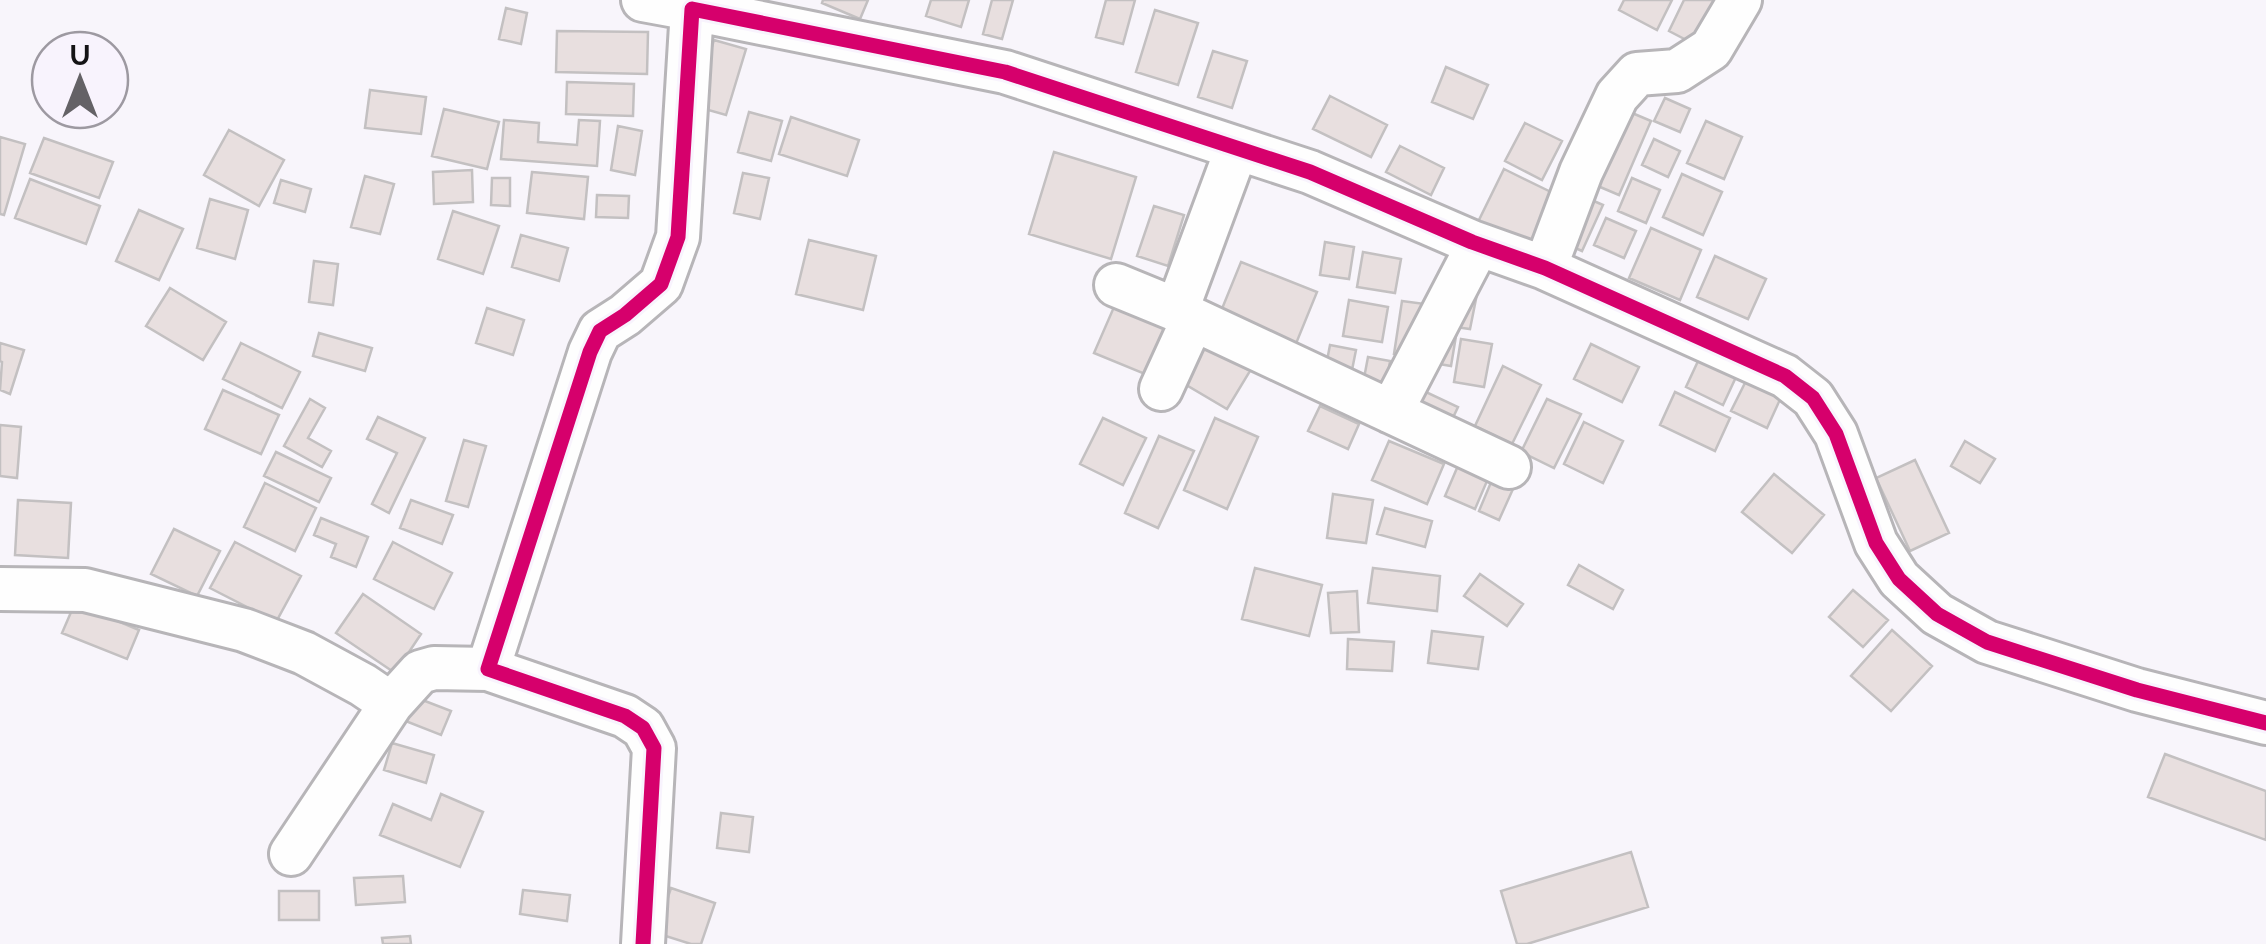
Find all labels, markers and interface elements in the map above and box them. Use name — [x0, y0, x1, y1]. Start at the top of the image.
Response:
north arrow — [30, 30, 130, 130]
text: U — [69, 39, 91, 72]

